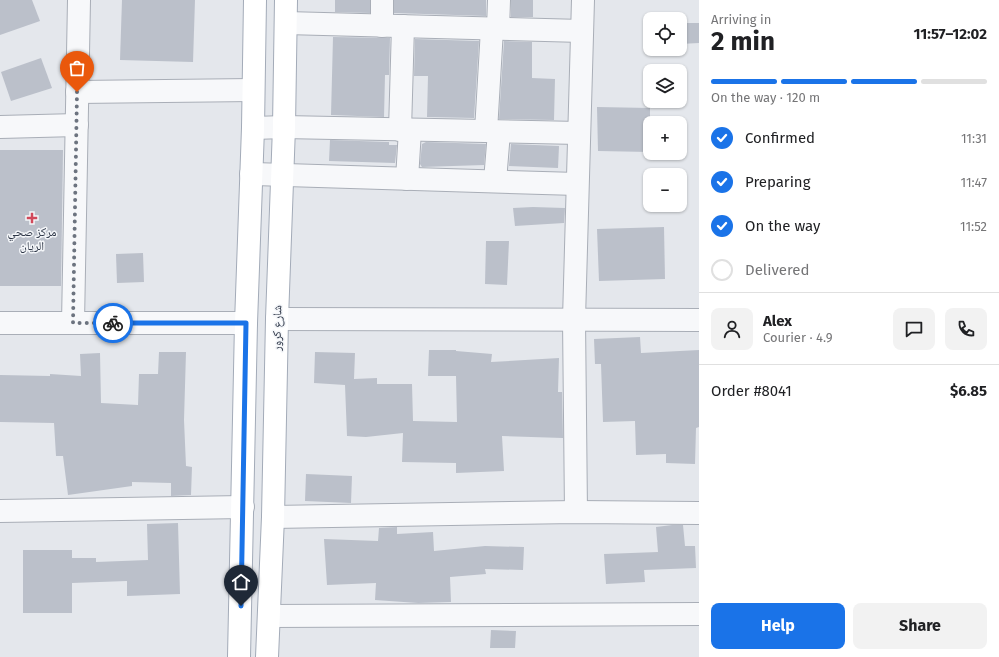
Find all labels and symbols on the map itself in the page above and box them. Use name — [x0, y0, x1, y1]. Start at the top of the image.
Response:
pin — [60, 51, 94, 92]
marker: مركز صحي الريان — [26, 212, 38, 224]
place label: مركز صحي الريان — [8, 225, 57, 253]
courier — [93, 303, 133, 343]
street label: شارع كرور — [270, 305, 285, 352]
pin — [224, 565, 258, 606]

